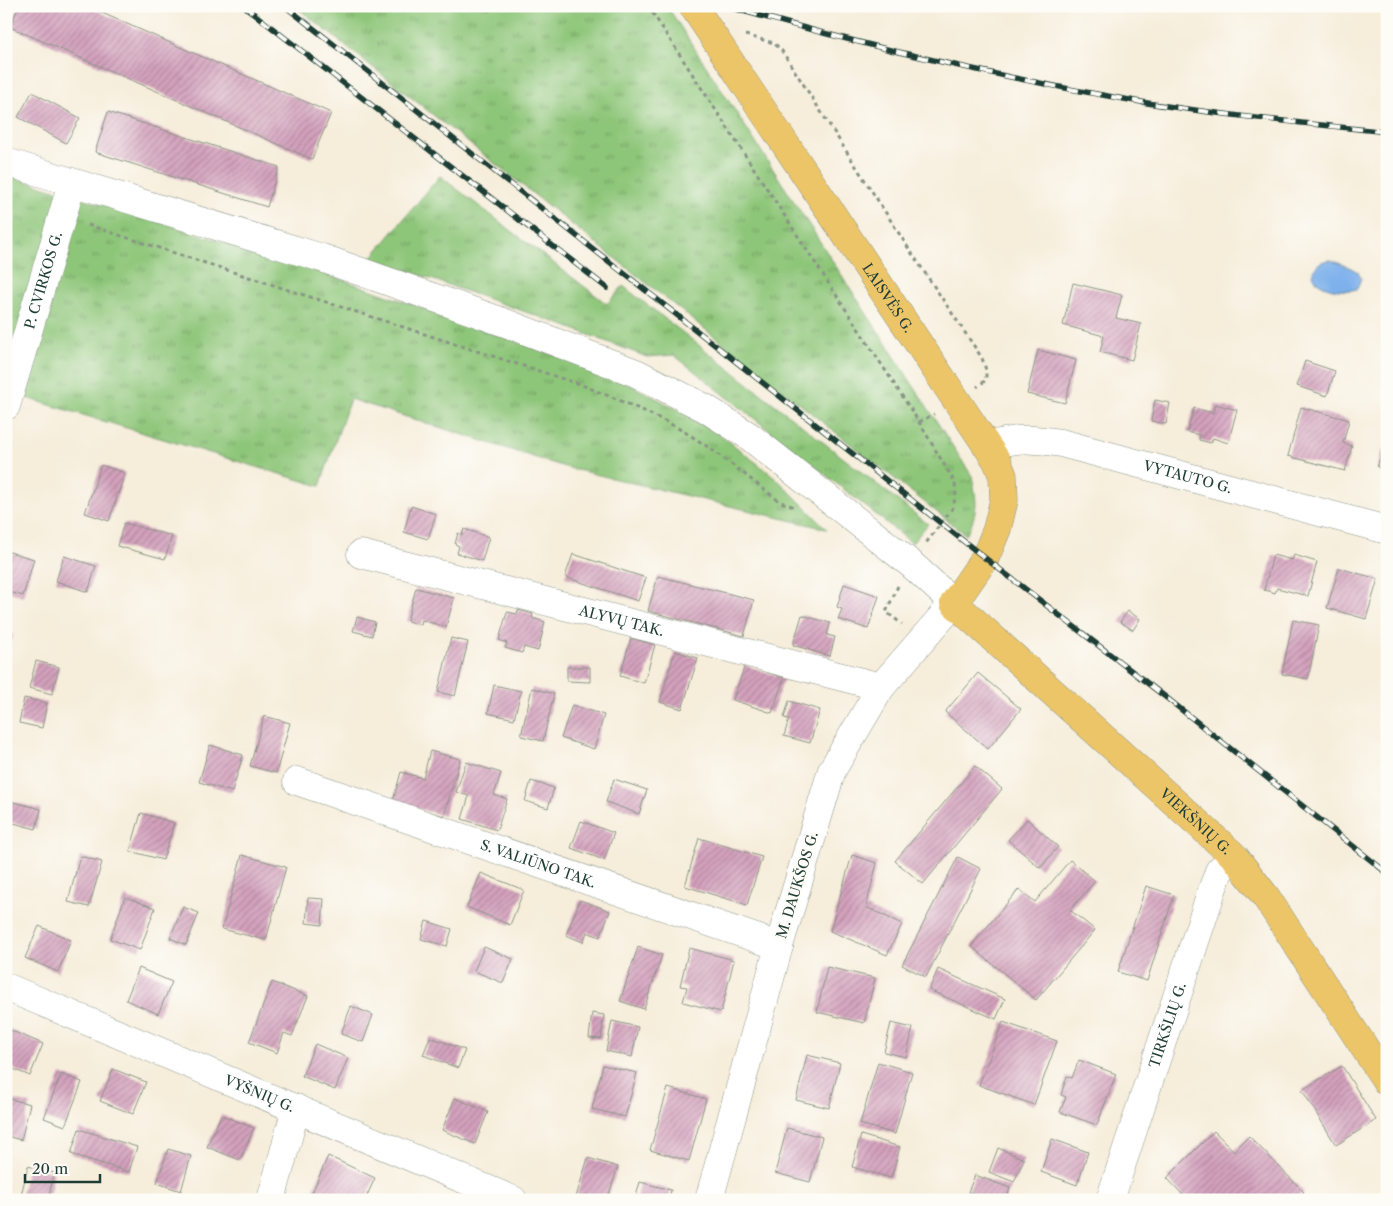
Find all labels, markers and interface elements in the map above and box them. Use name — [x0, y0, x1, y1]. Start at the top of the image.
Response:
street label: P. CVIRKOS G. — [20, 230, 66, 331]
street label: LAISVĖS G. — [858, 260, 918, 336]
street label: VYTAUTO G. — [1141, 456, 1234, 497]
street label: ALYVŲ TAK. — [576, 601, 666, 640]
street label: VIEKŠNIŲ G. — [1155, 784, 1235, 858]
street label: M. DAUKŠOS G. — [771, 829, 822, 941]
street label: S. VALIŪNO TAK. — [478, 836, 598, 892]
street label: TIRKŠLIŲ G. — [1145, 980, 1190, 1070]
street label: VYŠNIŲ G. — [221, 1070, 297, 1116]
scale bar — [25, 1151, 100, 1183]
text: 20 m — [32, 1159, 68, 1178]

